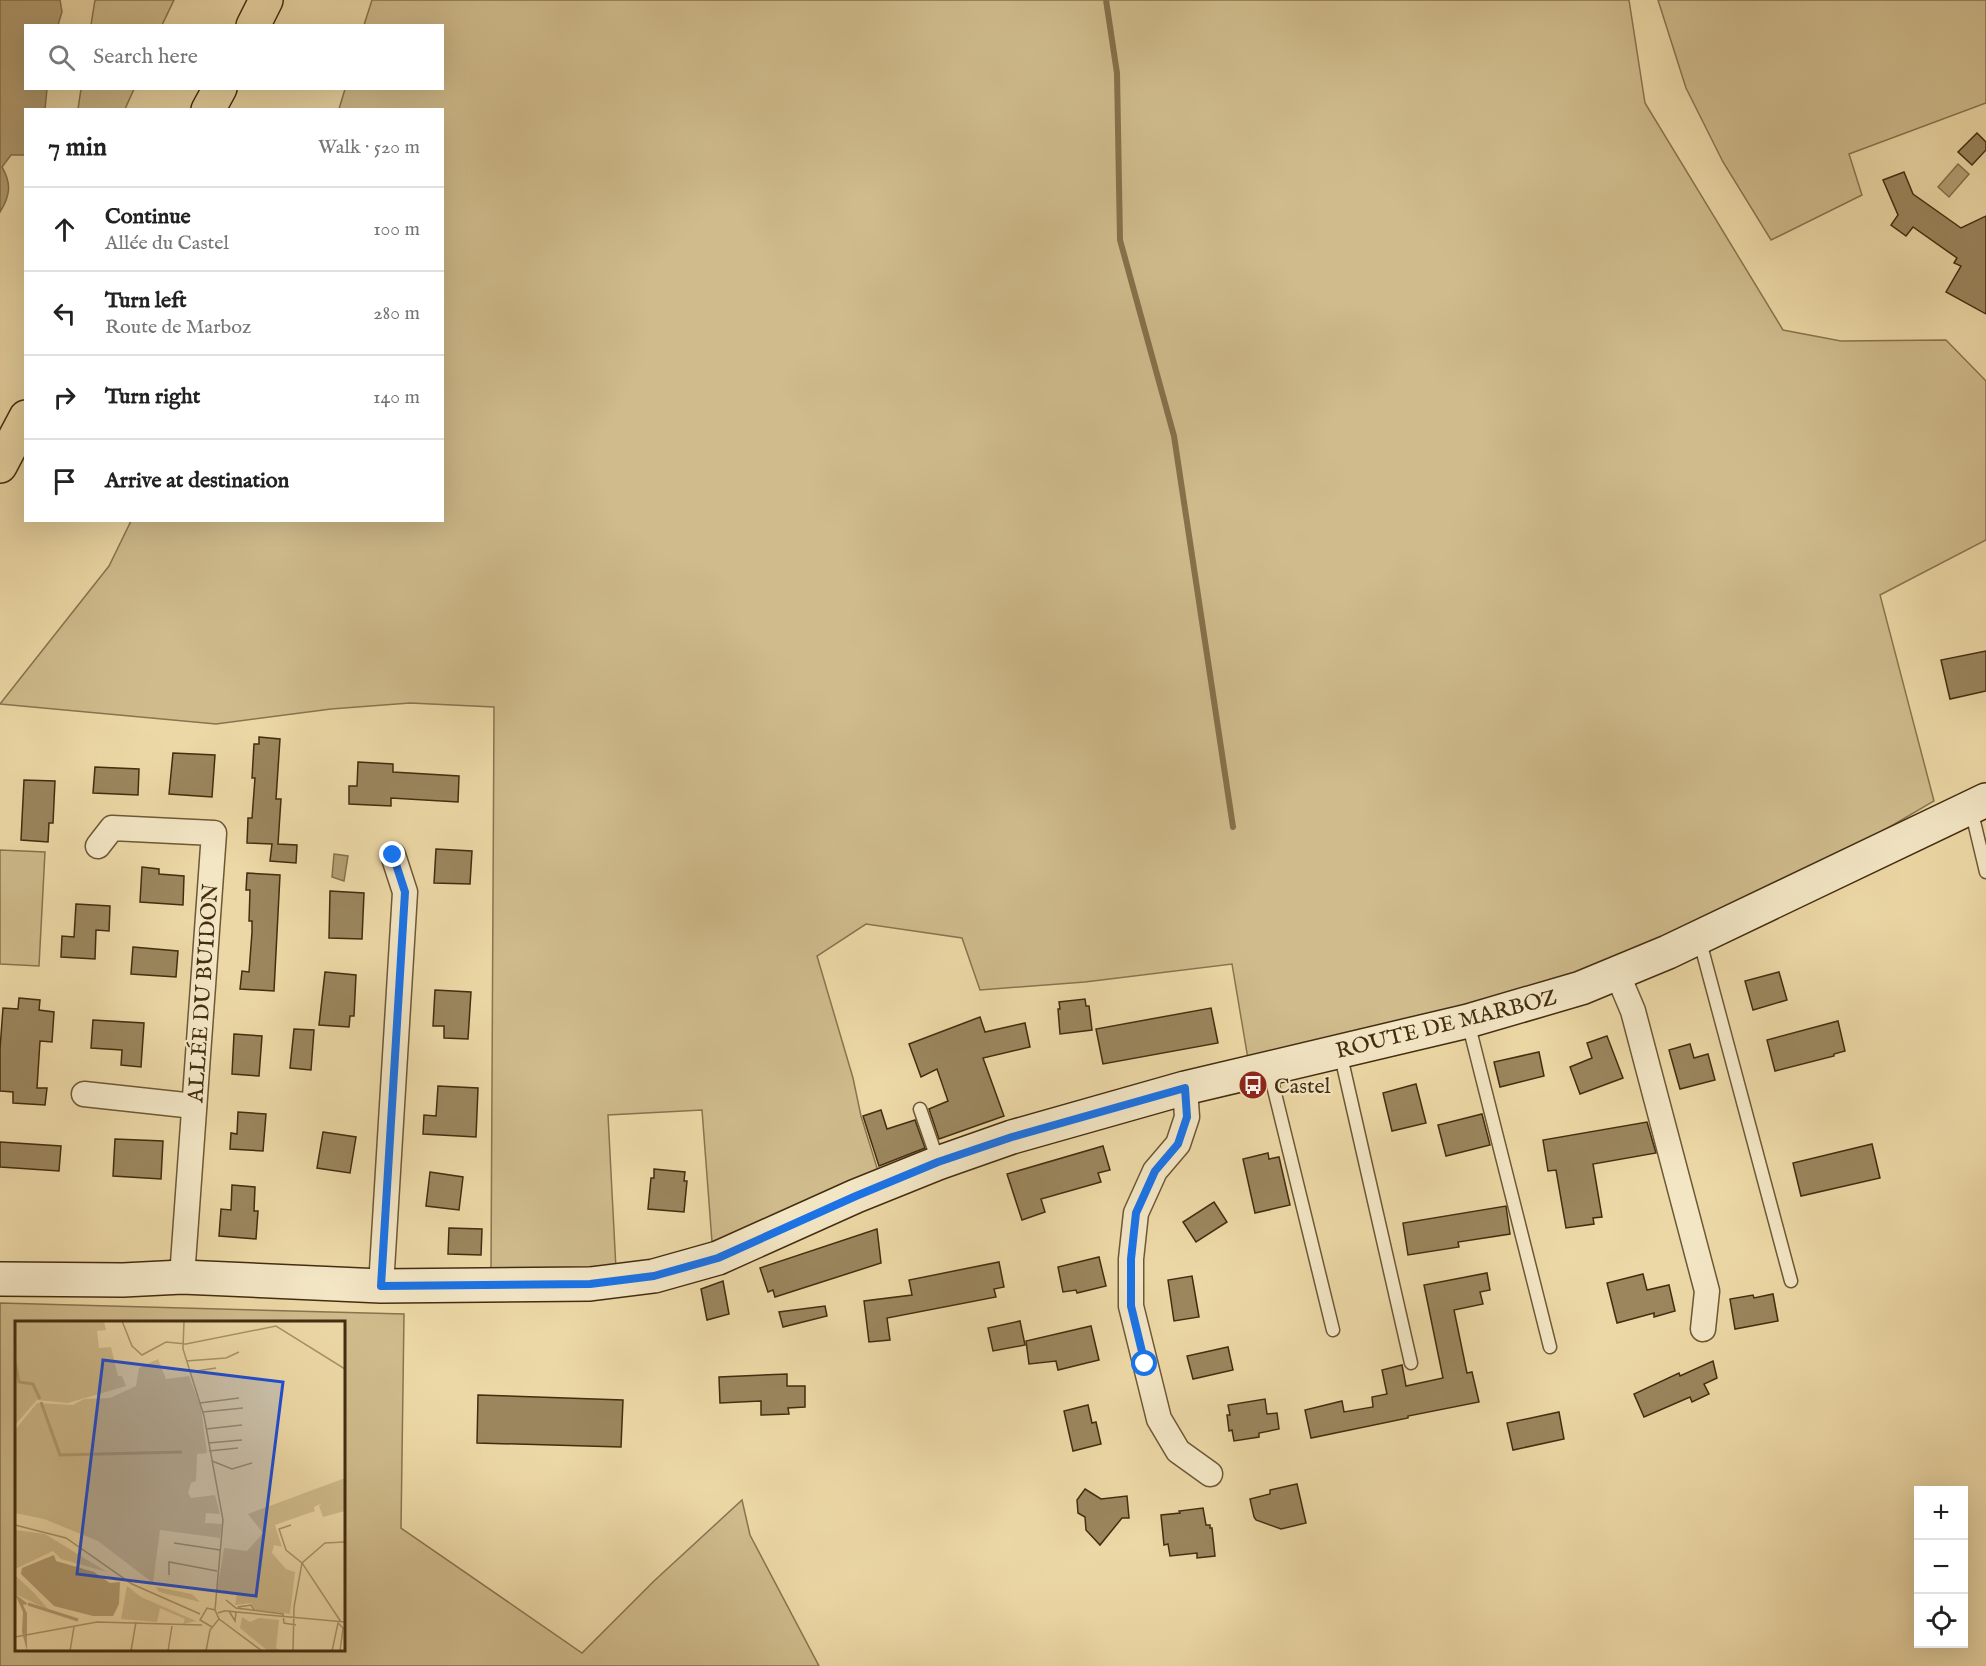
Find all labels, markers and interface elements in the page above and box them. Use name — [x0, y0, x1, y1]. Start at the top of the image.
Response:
search box — [24, 24, 444, 90]
icon: search — [45, 41, 78, 74]
text: Search here — [93, 43, 198, 71]
text: 7 min — [48, 131, 107, 164]
text: Walk · 520 m — [318, 135, 420, 160]
text: Continue — [105, 203, 191, 231]
icon: ahead — [48, 213, 81, 246]
text: 100 m — [373, 217, 420, 242]
text: Allée du Castel — [105, 231, 229, 256]
text: Turn left — [105, 287, 187, 315]
icon: left — [48, 297, 81, 330]
text: 280 m — [373, 301, 420, 326]
text: Route de Marboz — [105, 315, 251, 340]
icon: right — [48, 381, 81, 414]
text: Turn right — [105, 383, 200, 411]
text: 140 m — [373, 385, 420, 410]
icon: arrive — [48, 465, 81, 498]
text: Arrive at destination — [105, 467, 289, 495]
route end — [379, 841, 405, 867]
street label: ALLÉE DU BUIDON — [182, 883, 226, 1104]
street label: ROUTE DE MARBOZ — [1333, 984, 1560, 1066]
bus stop icon: Castel — [1237, 1069, 1269, 1101]
place label: Castel — [1274, 1073, 1331, 1101]
inset map — [15, 1321, 345, 1651]
route start — [1131, 1350, 1157, 1376]
map controls — [1914, 1486, 1968, 1648]
button: + — [1914, 1486, 1968, 1540]
button: − — [1914, 1540, 1968, 1594]
button: locate — [1914, 1594, 1968, 1648]

